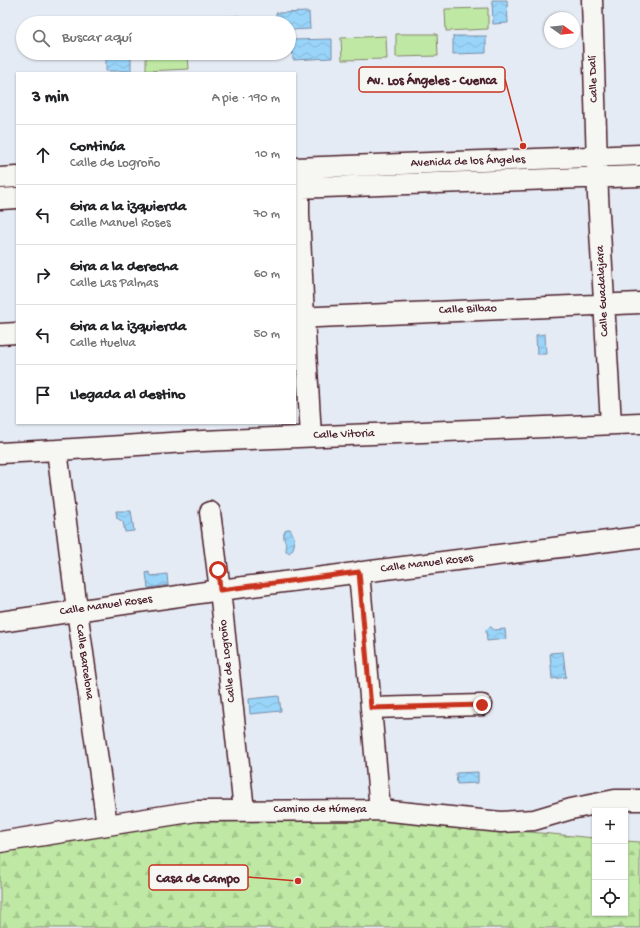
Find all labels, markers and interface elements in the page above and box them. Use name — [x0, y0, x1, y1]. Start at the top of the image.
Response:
north arrow — [544, 12, 580, 48]
search box — [16, 16, 296, 60]
icon: search — [30, 27, 52, 49]
text: Buscar aquí — [62, 29, 132, 47]
street label: Calle Dalí — [586, 55, 602, 103]
callout: Av. Los Ángeles - Cuenca — [359, 67, 505, 92]
text: Av. Los Ángeles - Cuenca — [366, 72, 498, 89]
text: 3 min — [32, 88, 69, 108]
text: A pie · 190 m — [212, 91, 280, 106]
text: Continúa — [70, 138, 125, 156]
icon: ahead — [32, 144, 54, 166]
text: 10 m — [255, 147, 280, 162]
street label: Avenida de los Ángeles — [410, 153, 526, 171]
text: Calle de Logroño — [70, 156, 160, 171]
text: Gira a la izquierda — [70, 198, 186, 216]
icon: left — [32, 204, 54, 226]
text: 70 m — [254, 207, 280, 222]
text: Calle Manuel Roses — [70, 216, 171, 231]
street label: Calle Guadalajara — [594, 245, 612, 337]
text: Gira a la derecha — [70, 258, 178, 276]
icon: right — [32, 264, 54, 286]
text: 60 m — [254, 267, 280, 282]
text: Calle Las Palmas — [70, 276, 158, 291]
street label: Calle Bilbao — [439, 302, 497, 318]
text: Gira a la izquierda — [70, 318, 186, 336]
icon: left — [32, 324, 54, 346]
text: 50 m — [253, 327, 280, 342]
text: Calle Huelva — [70, 336, 136, 351]
icon: arrive — [32, 384, 54, 406]
text: Llegada al destino — [70, 386, 186, 404]
street label: Calle Vitoria — [313, 427, 375, 443]
street label: Calle Manuel Roses — [380, 551, 475, 577]
route start — [209, 561, 227, 579]
street label: Calle Manuel Roses — [59, 593, 154, 619]
street label: Calle de Logroño — [217, 619, 239, 703]
street label: Calle Barcelona — [72, 623, 96, 701]
route end — [473, 696, 491, 714]
street label: Camino de Húmera — [273, 803, 367, 817]
map controls — [592, 808, 628, 916]
button: + — [592, 808, 628, 844]
button: − — [592, 844, 628, 880]
callout: Casa de Campo — [149, 865, 248, 890]
text: Casa de Campo — [155, 872, 240, 888]
button: locate — [592, 880, 628, 916]

